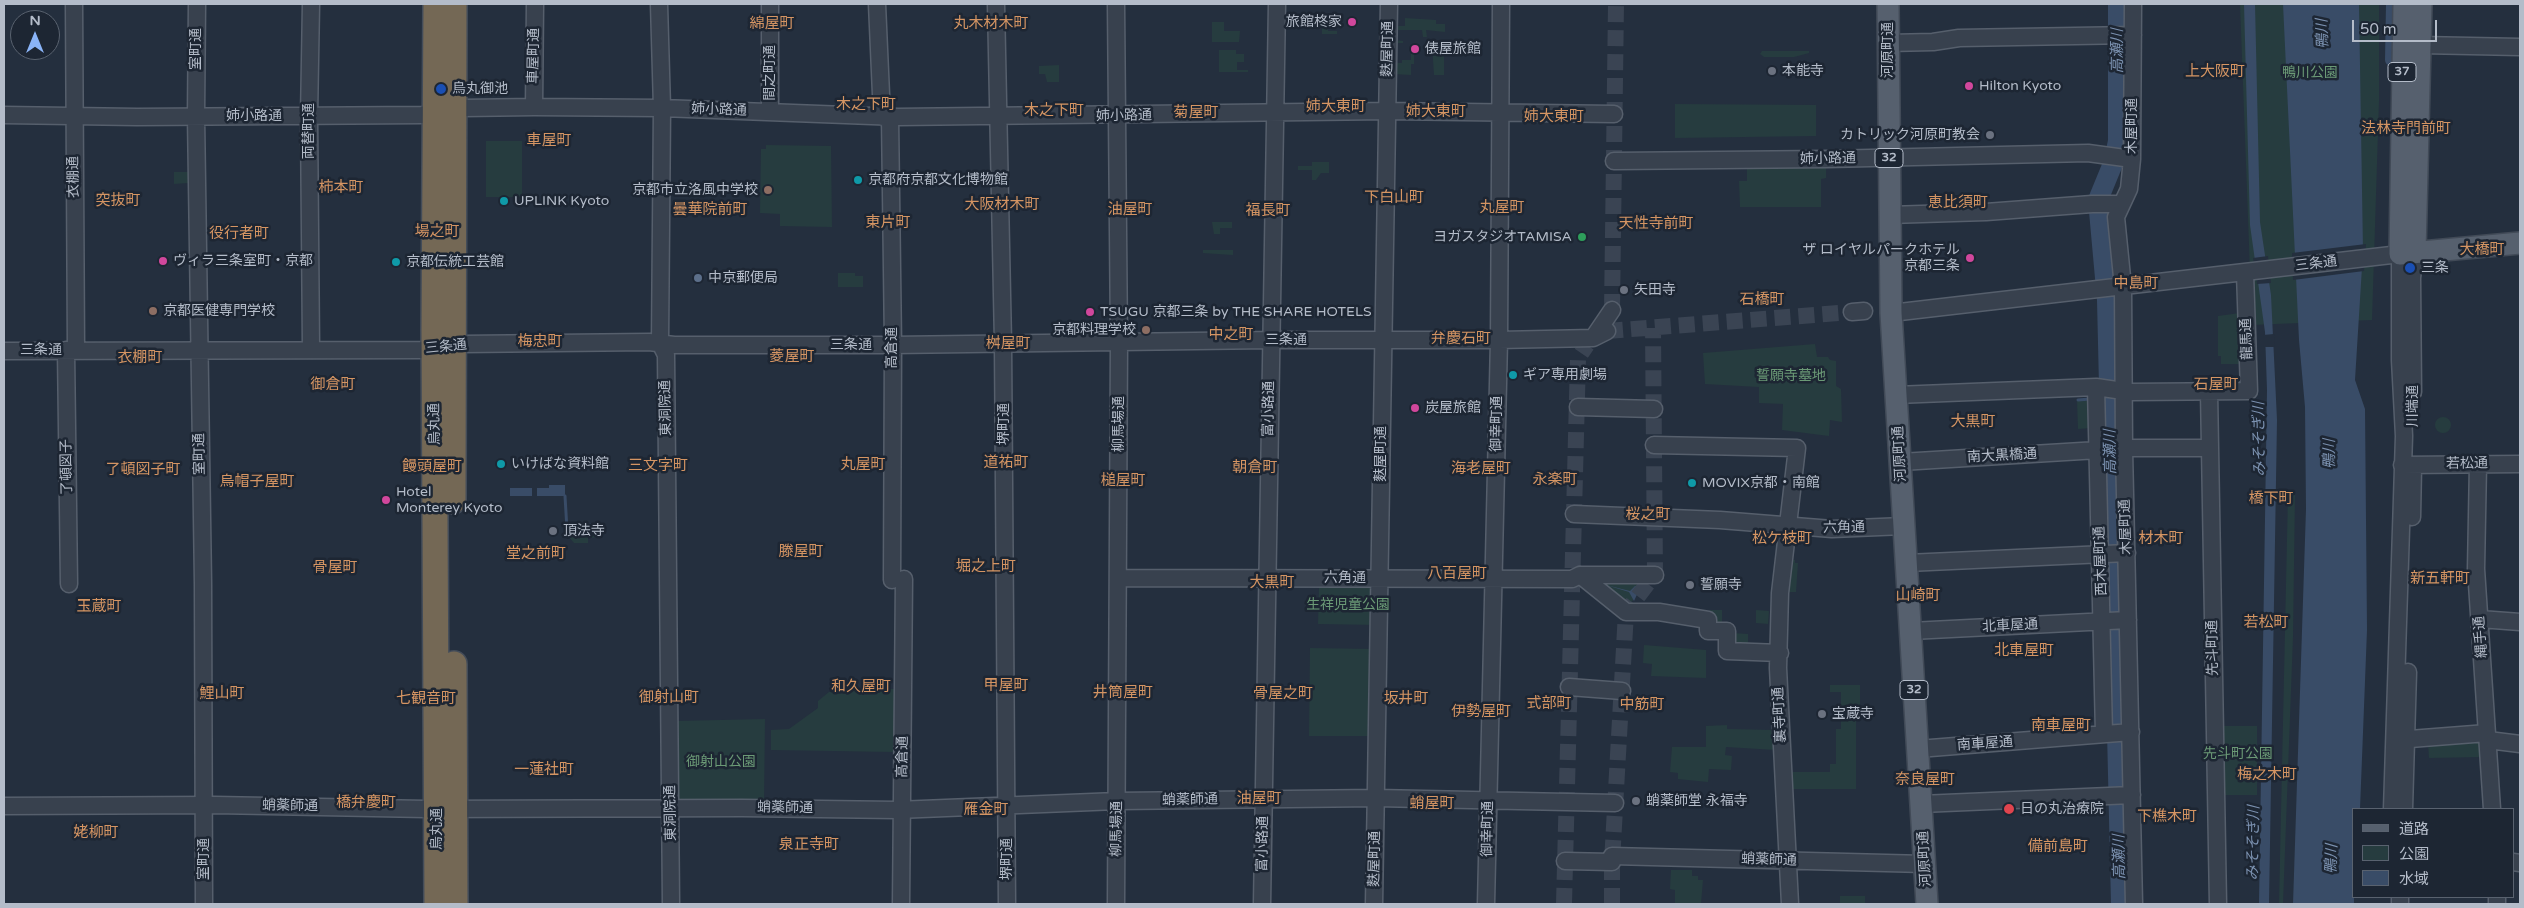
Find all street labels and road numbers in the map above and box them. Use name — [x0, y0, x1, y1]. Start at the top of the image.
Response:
street label: 麩屋町通 — [1379, 21, 1397, 77]
street label: 河原町通 — [1880, 22, 1896, 78]
street label: 室町通 — [188, 28, 204, 70]
street label: 車屋町通 — [525, 28, 543, 84]
street label: 間之町通 — [762, 45, 778, 101]
road number: 37 — [2388, 62, 2416, 82]
street label: 木屋町通 — [2124, 98, 2140, 154]
street label: 姉小路通 — [691, 101, 747, 119]
street label: 両替町通 — [301, 103, 317, 159]
street label: 姉小路通 — [1096, 107, 1152, 125]
street label: 姉小路通 — [226, 108, 282, 124]
road number: 32 — [1875, 148, 1903, 168]
street label: 姉小路通 — [1800, 150, 1856, 168]
street label: 衣棚通 — [65, 156, 83, 198]
street label: 三条通 — [2294, 253, 2338, 275]
street label: 龍馬通 — [2238, 318, 2256, 360]
street label: 高倉通 — [884, 327, 900, 369]
street label: 三条通 — [1265, 332, 1307, 348]
street label: 三条通 — [424, 336, 468, 358]
street label: 三条通 — [830, 337, 872, 353]
street label: 三条通 — [20, 342, 62, 358]
street label: 東洞院通 — [657, 380, 675, 436]
street label: 富小路通 — [1260, 381, 1278, 437]
street label: 川端通 — [2405, 385, 2421, 427]
street label: 柳馬場通 — [1111, 396, 1127, 452]
street label: 御幸町通 — [1488, 396, 1506, 452]
street label: 烏丸通 — [426, 403, 444, 445]
street label: 堺町通 — [996, 403, 1012, 445]
street label: 麩屋町通 — [1373, 426, 1389, 482]
street label: 河原町通 — [1890, 426, 1910, 482]
street label: 室町通 — [191, 433, 209, 475]
street label: 了頓図子 — [58, 439, 76, 495]
street label: 南大黒橋通 — [1967, 446, 2037, 466]
street label: 若松通 — [2446, 455, 2488, 473]
street label: 木屋町通 — [2117, 499, 2135, 555]
street label: 六角通 — [1823, 519, 1865, 537]
street label: 西木屋町通 — [2091, 526, 2111, 596]
street label: 六角通 — [1324, 570, 1366, 586]
street label: 縄手通 — [2471, 615, 2491, 659]
street label: 北車屋通 — [1982, 616, 2038, 636]
street label: 先斗町通 — [2204, 620, 2222, 676]
road number: 32 — [1900, 680, 1928, 700]
street label: 裏寺町通 — [1770, 687, 1790, 743]
street label: 南車屋通 — [1956, 734, 2014, 754]
street label: 高倉通 — [894, 736, 912, 778]
street label: 東洞院通 — [662, 785, 680, 841]
street label: 蛸薬師通 — [1162, 791, 1218, 809]
street label: 蛸薬師通 — [262, 797, 318, 815]
street label: 蛸薬師通 — [757, 799, 813, 817]
street label: 柳馬場通 — [1108, 801, 1126, 857]
street label: 御幸町通 — [1479, 801, 1497, 857]
street label: 烏丸通 — [429, 808, 445, 850]
street label: 富小路通 — [1254, 816, 1272, 872]
street label: 麩屋町通 — [1366, 831, 1384, 887]
street label: 河原町通 — [1915, 831, 1935, 887]
street label: 室町通 — [196, 838, 212, 880]
street label: 堺町通 — [999, 838, 1015, 880]
street label: 蛸薬師通 — [1741, 851, 1797, 869]

